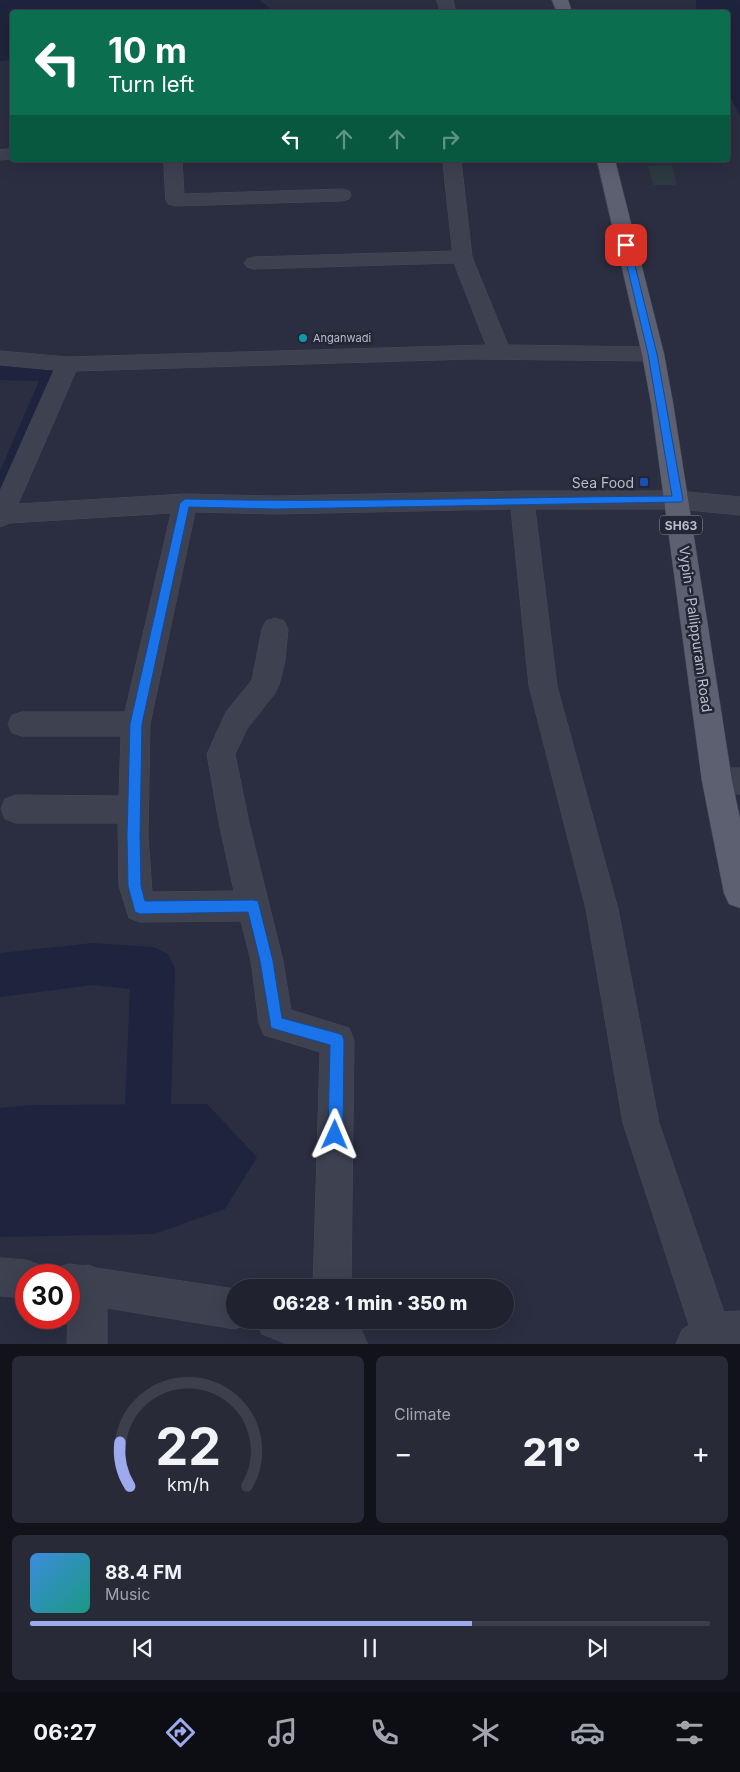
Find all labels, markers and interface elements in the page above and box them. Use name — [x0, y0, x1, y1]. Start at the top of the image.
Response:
text: 10 m — [108, 29, 187, 71]
icon: left — [25, 30, 90, 95]
text: Turn left — [108, 71, 194, 97]
icon: left — [277, 125, 305, 153]
icon: ahead — [330, 125, 358, 153]
icon: ahead — [383, 125, 411, 153]
icon: right — [436, 125, 464, 153]
pin — [605, 224, 647, 266]
icon: arrive — [612, 231, 640, 259]
place label: Anganwadi — [313, 331, 371, 345]
marker: Anganwadi — [297, 332, 309, 344]
place label: Sea Food — [572, 474, 634, 491]
marker: Sea Food — [638, 476, 650, 488]
road number: SH63 — [660, 516, 702, 534]
street label: Vypin - Pallippuram Road — [676, 545, 716, 713]
position arrow — [308, 1108, 360, 1160]
speed limit sign: 30 — [15, 1264, 80, 1329]
text: 06:28 · 1 min · 350 m — [273, 1292, 467, 1315]
text: Climate — [394, 1404, 451, 1424]
text: 22 — [155, 1415, 221, 1478]
text: 21° — [523, 1429, 581, 1475]
text: − — [394, 1436, 413, 1470]
text: + — [691, 1436, 710, 1470]
text: km/h — [167, 1474, 209, 1495]
text: 88.4 FM — [105, 1561, 182, 1584]
text: Music — [105, 1584, 150, 1604]
icon: previous — [129, 1634, 157, 1662]
icon: pause — [356, 1634, 384, 1662]
icon: next — [583, 1634, 611, 1662]
icon: directions — [163, 1715, 198, 1750]
icon: music — [265, 1715, 300, 1750]
icon: phone — [367, 1715, 402, 1750]
icon: climate — [468, 1715, 503, 1750]
icon: car — [570, 1715, 605, 1750]
icon: filters — [672, 1715, 707, 1750]
text: 06:27 — [33, 1719, 96, 1745]

